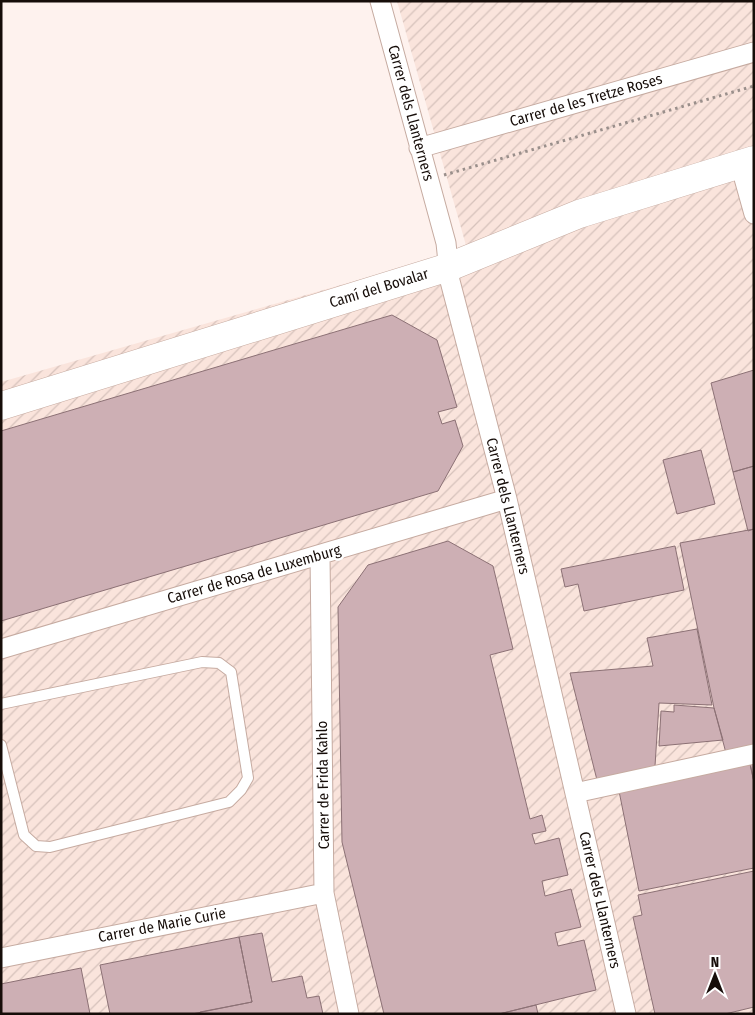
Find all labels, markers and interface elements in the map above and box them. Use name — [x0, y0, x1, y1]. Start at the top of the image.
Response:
street label: Carrer dels Llanterners — [384, 43, 438, 183]
street label: Carrer de les Tretze Roses — [508, 70, 664, 130]
street label: Camí del Bovalar — [327, 264, 431, 312]
street label: Carrer dels Llanterners — [482, 436, 534, 576]
street label: Carrer de Rosa de Luxemburg — [165, 541, 343, 607]
street label: Carrer de Frida Kahlo — [313, 720, 333, 850]
street label: Carrer dels Llanterners — [575, 830, 625, 970]
street label: Carrer de Marie Curie — [97, 904, 227, 946]
north arrow — [690, 950, 740, 1000]
text: N — [711, 954, 719, 971]

